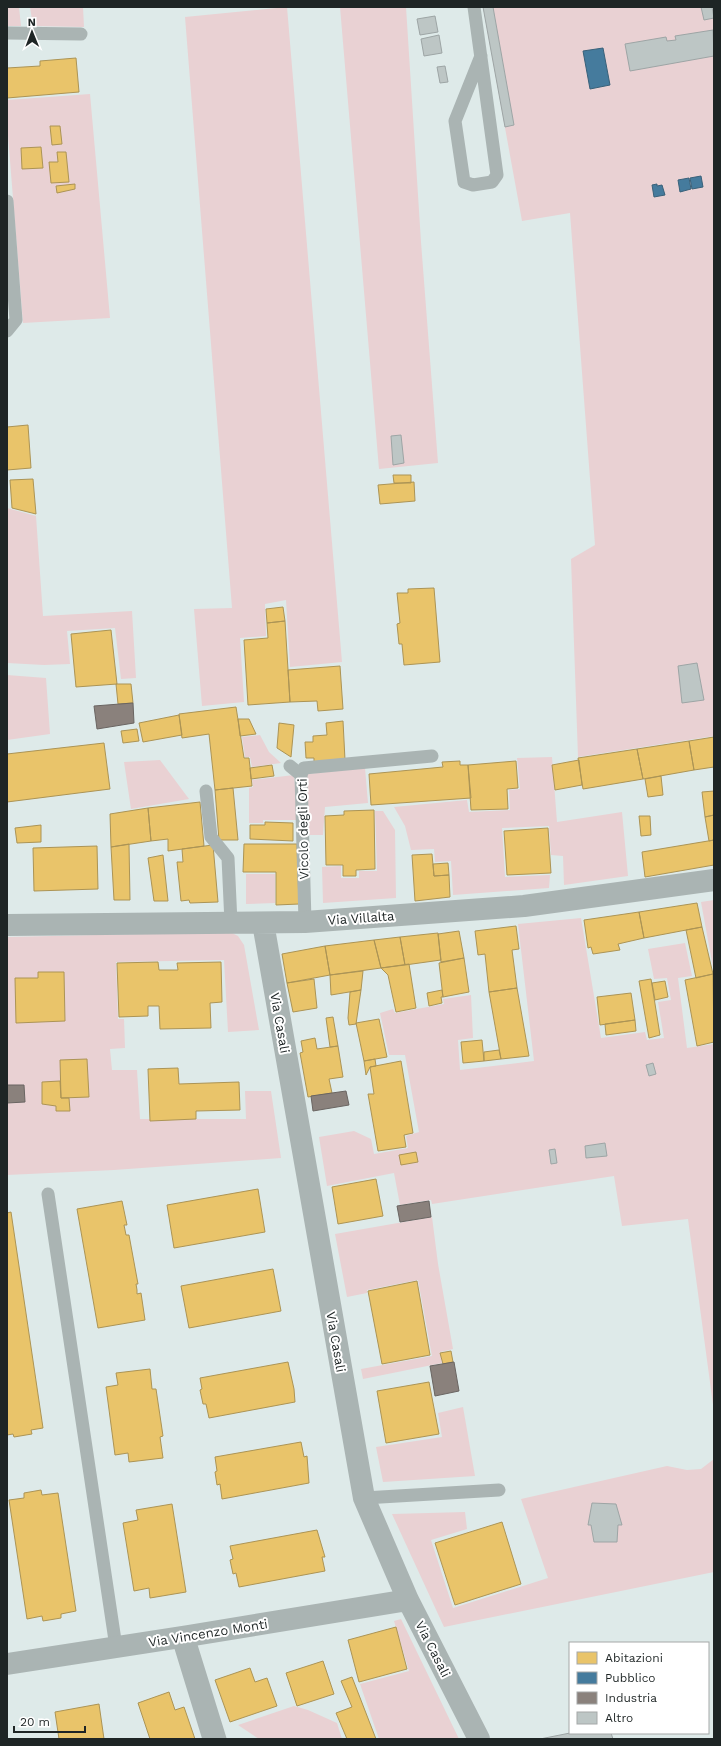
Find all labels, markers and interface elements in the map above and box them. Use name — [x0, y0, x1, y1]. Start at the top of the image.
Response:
north arrow — [12, 12, 52, 52]
text: N — [28, 16, 36, 29]
street label: Vicolo degli Orti — [295, 778, 311, 880]
street label: Via Villalta — [327, 908, 395, 928]
street label: Via Casali — [267, 992, 293, 1054]
street label: Via Casali — [323, 1311, 349, 1373]
street label: Via Vincenzo Monti — [147, 1616, 269, 1650]
street label: Via Casali — [412, 1618, 454, 1680]
legend — [569, 1642, 709, 1734]
text: Abitazioni — [605, 1651, 663, 1665]
text: Pubblico — [605, 1671, 656, 1685]
text: Industria — [605, 1691, 657, 1705]
scale bar — [14, 1708, 85, 1734]
text: Altro — [605, 1711, 633, 1725]
text: 20 m — [20, 1715, 50, 1729]

